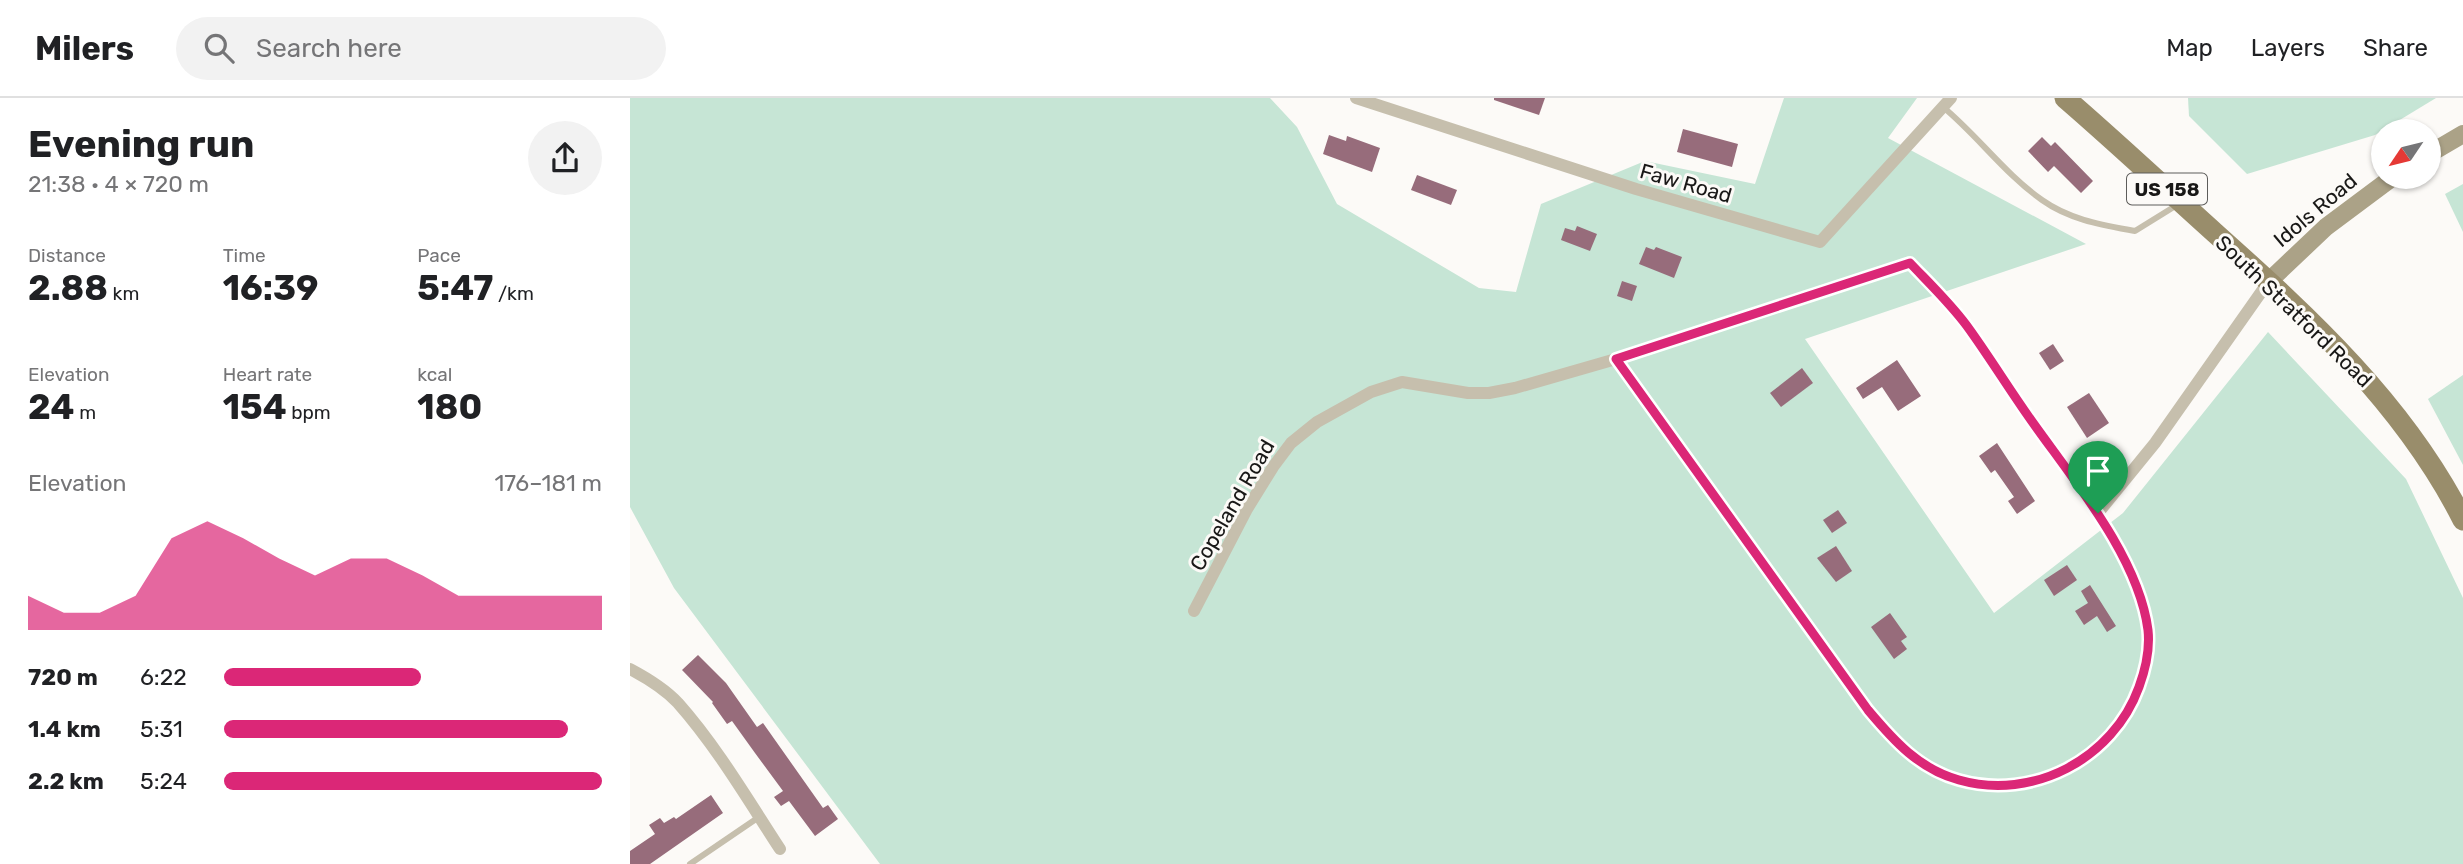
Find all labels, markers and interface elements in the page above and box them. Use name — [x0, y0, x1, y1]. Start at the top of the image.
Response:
search box — [176, 17, 666, 80]
text: Milers — [35, 29, 134, 68]
icon: search — [200, 29, 238, 67]
text: Search here — [256, 33, 402, 64]
text: Map — [2166, 34, 2213, 62]
text: Layers — [2251, 34, 2325, 62]
text: Share — [2363, 34, 2428, 62]
north arrow — [2371, 119, 2441, 189]
map controls — [2371, 119, 2441, 189]
text: Evening run — [28, 121, 254, 167]
button: share — [528, 121, 602, 195]
street label: Faw Road — [1637, 158, 1735, 208]
street label: Idols Road — [2268, 168, 2362, 252]
text: 21:38 · 4 × 720 m — [28, 170, 209, 198]
road number: US 158 — [2127, 174, 2207, 204]
street label: South Stratford Road — [2211, 230, 2377, 392]
text: Distance — [28, 244, 106, 267]
text: Time — [223, 244, 266, 267]
text: Pace — [417, 244, 461, 267]
text: 2.88 — [28, 267, 108, 309]
text: 16:39 — [223, 267, 319, 309]
text: 5:47 — [417, 267, 493, 309]
text: km — [108, 282, 139, 305]
text: /km — [493, 282, 534, 305]
text: Elevation — [28, 363, 109, 386]
text: Heart rate — [223, 363, 312, 386]
text: kcal — [417, 363, 452, 386]
text: 24 — [28, 386, 75, 428]
text: 154 — [223, 386, 287, 428]
text: 180 — [417, 386, 482, 428]
text: m — [75, 401, 96, 424]
text: bpm — [287, 401, 331, 424]
street label: Copeland Road — [1184, 435, 1280, 575]
pin — [2068, 441, 2128, 513]
icon: arrive — [2079, 452, 2117, 490]
text: Elevation — [28, 469, 127, 497]
text: 176–181 m — [494, 469, 602, 497]
text: 720 m — [28, 663, 98, 691]
text: 6:22 — [140, 663, 187, 691]
text: 1.4 km — [28, 715, 101, 743]
text: 5:31 — [140, 715, 183, 743]
text: 2.2 km — [28, 767, 104, 795]
text: 5:24 — [140, 767, 187, 795]

